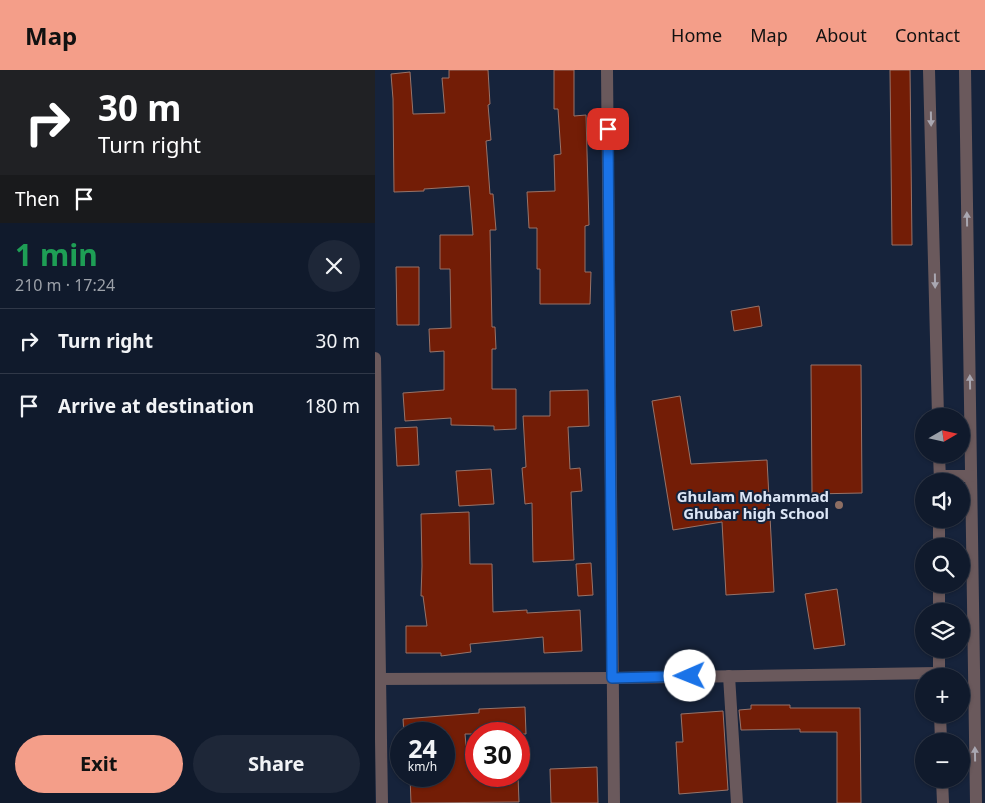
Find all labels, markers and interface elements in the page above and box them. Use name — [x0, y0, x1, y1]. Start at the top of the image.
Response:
text: Map — [25, 19, 77, 52]
text: Home — [671, 23, 722, 47]
text: Map — [750, 23, 788, 47]
text: About — [816, 23, 867, 47]
text: Contact — [895, 23, 960, 47]
text: 30 m — [98, 84, 181, 131]
icon: right — [15, 90, 80, 155]
pin — [587, 108, 629, 150]
one-way arrow — [927, 111, 935, 127]
icon: arrive — [594, 115, 622, 143]
text: Turn right — [98, 129, 201, 159]
icon: arrive — [70, 185, 98, 213]
text: Then — [15, 186, 60, 212]
one-way arrow — [963, 211, 971, 227]
text: 1 min — [15, 234, 98, 275]
button: close — [308, 240, 360, 292]
one-way arrow — [931, 273, 939, 289]
text: 210 m · 17:24 — [15, 274, 115, 296]
icon: right — [15, 327, 43, 355]
text: Turn right — [58, 328, 153, 354]
text: 30 m — [316, 328, 360, 354]
one-way arrow — [966, 374, 974, 390]
icon: arrive — [15, 392, 43, 420]
text: Arrive at destination — [58, 393, 254, 419]
text: 180 m — [305, 393, 360, 419]
north arrow — [915, 408, 970, 462]
map controls — [915, 408, 970, 788]
button: sound — [915, 473, 970, 528]
place label: Ghulam Mohammad Ghubar high School — [677, 486, 829, 523]
marker: Ghulam Mohammad Ghubar high School — [833, 499, 845, 511]
button: search — [915, 538, 970, 593]
button: layers — [915, 603, 970, 658]
position arrow — [663, 649, 715, 701]
button: + — [915, 668, 970, 723]
speed limit sign: 30 — [465, 722, 530, 787]
text: 24 — [408, 731, 437, 765]
button: − — [915, 733, 970, 788]
button: Exit — [15, 735, 183, 793]
button: Share — [193, 735, 360, 793]
one-way arrow — [971, 746, 979, 762]
text: km/h — [408, 758, 437, 775]

